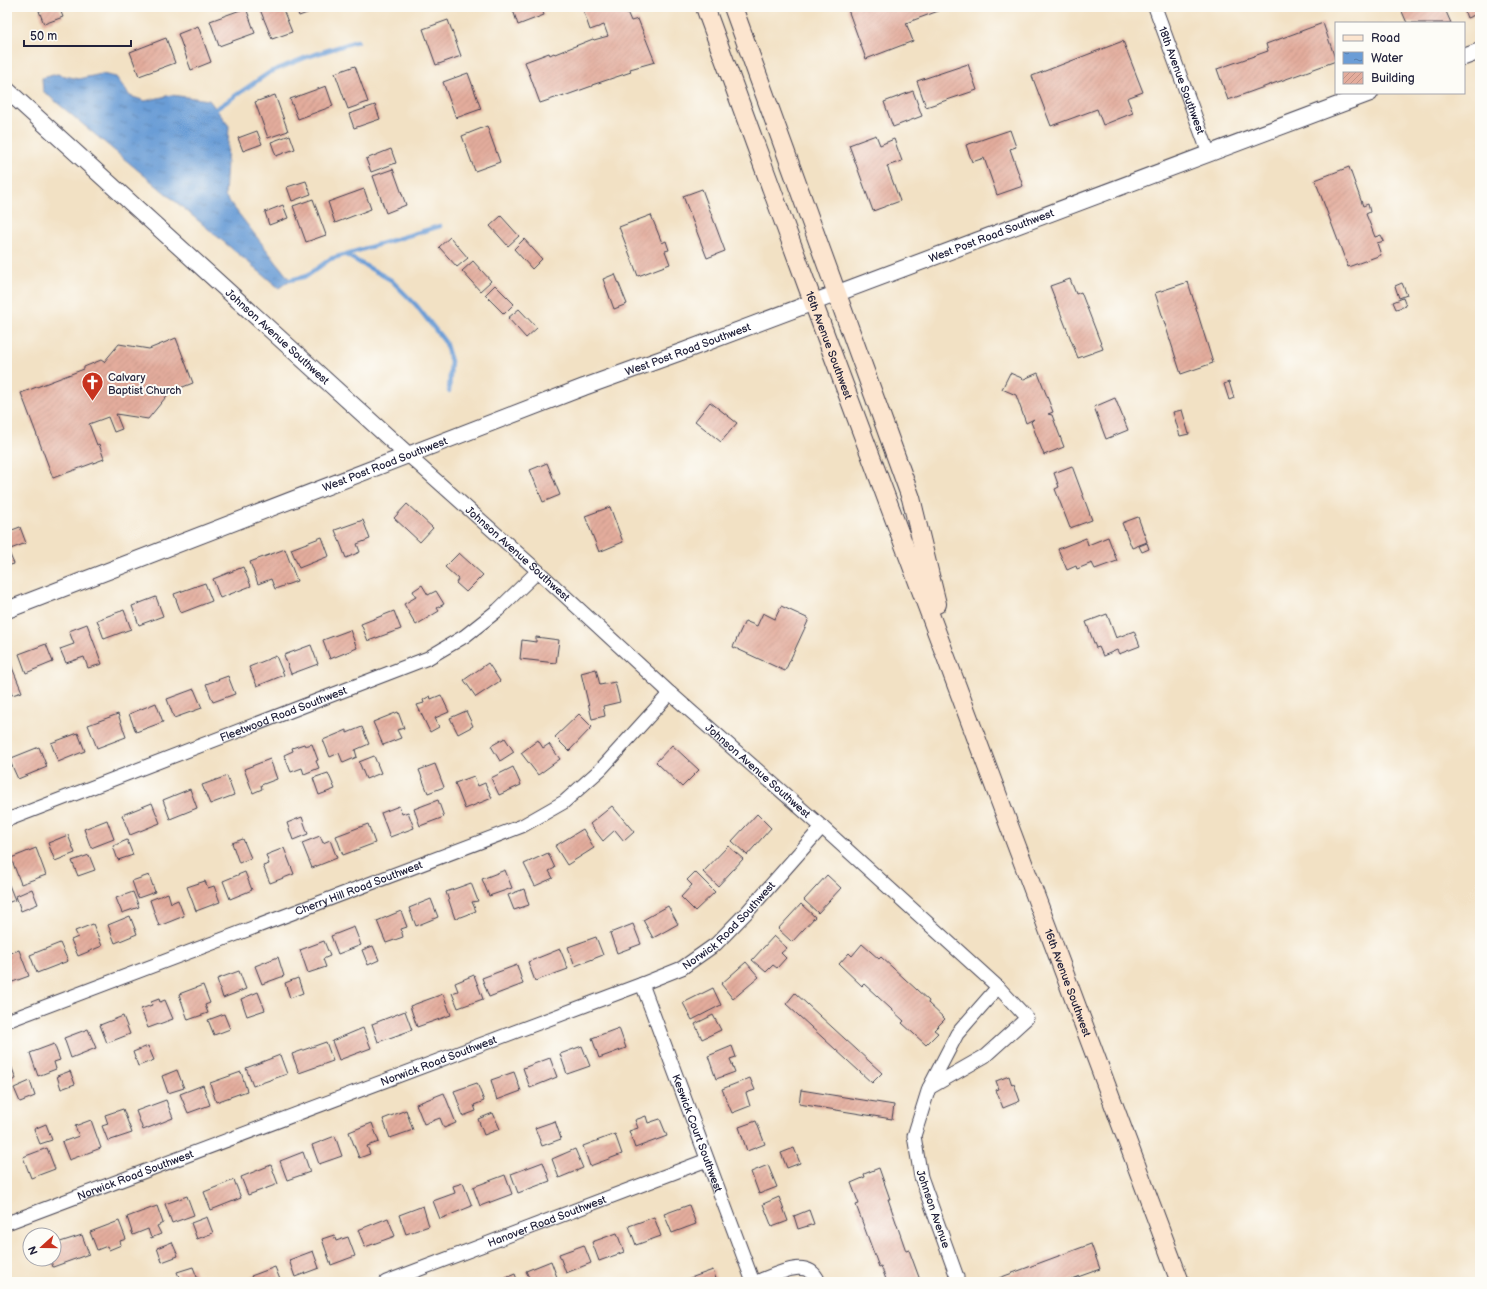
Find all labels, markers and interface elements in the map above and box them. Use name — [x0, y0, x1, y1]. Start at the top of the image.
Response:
scale bar — [24, 22, 131, 48]
legend — [1335, 22, 1465, 94]
street label: 18th Avenue Southwest — [1156, 25, 1208, 136]
text: 50 m — [30, 29, 57, 44]
text: Road — [1371, 31, 1400, 46]
text: Water — [1371, 51, 1403, 66]
text: Building — [1371, 71, 1415, 86]
street label: West Post Road Southwest — [927, 206, 1056, 265]
street label: Johnson Avenue Southwest — [223, 286, 333, 387]
street label: 16th Avenue Southwest — [803, 289, 855, 401]
street label: West Post Road Southwest — [623, 320, 753, 378]
church icon: Calvary Baptist Church — [80, 370, 106, 403]
place label: Calvary Baptist Church — [108, 371, 181, 397]
street label: West Post Road Southwest — [321, 434, 450, 494]
street label: Johnson Avenue Southwest — [463, 503, 573, 604]
street label: Fleetwood Road Southwest — [218, 683, 349, 744]
street label: Johnson Avenue Southwest — [703, 721, 814, 821]
street label: Cherry Hill Road Southwest — [293, 858, 425, 918]
street label: Norwick Road Southwest — [680, 878, 778, 972]
street label: 16th Avenue Southwest — [1042, 927, 1094, 1039]
street label: Norwick Road Southwest — [379, 1033, 499, 1088]
street label: Keswick Court Southwest — [670, 1072, 726, 1194]
street label: Norwick Road Southwest — [75, 1147, 196, 1203]
street label: Johnson Avenue — [914, 1168, 953, 1250]
street label: Hanover Road Southwest — [486, 1192, 608, 1249]
north arrow — [22, 1227, 62, 1267]
text: N — [26, 1244, 41, 1257]

